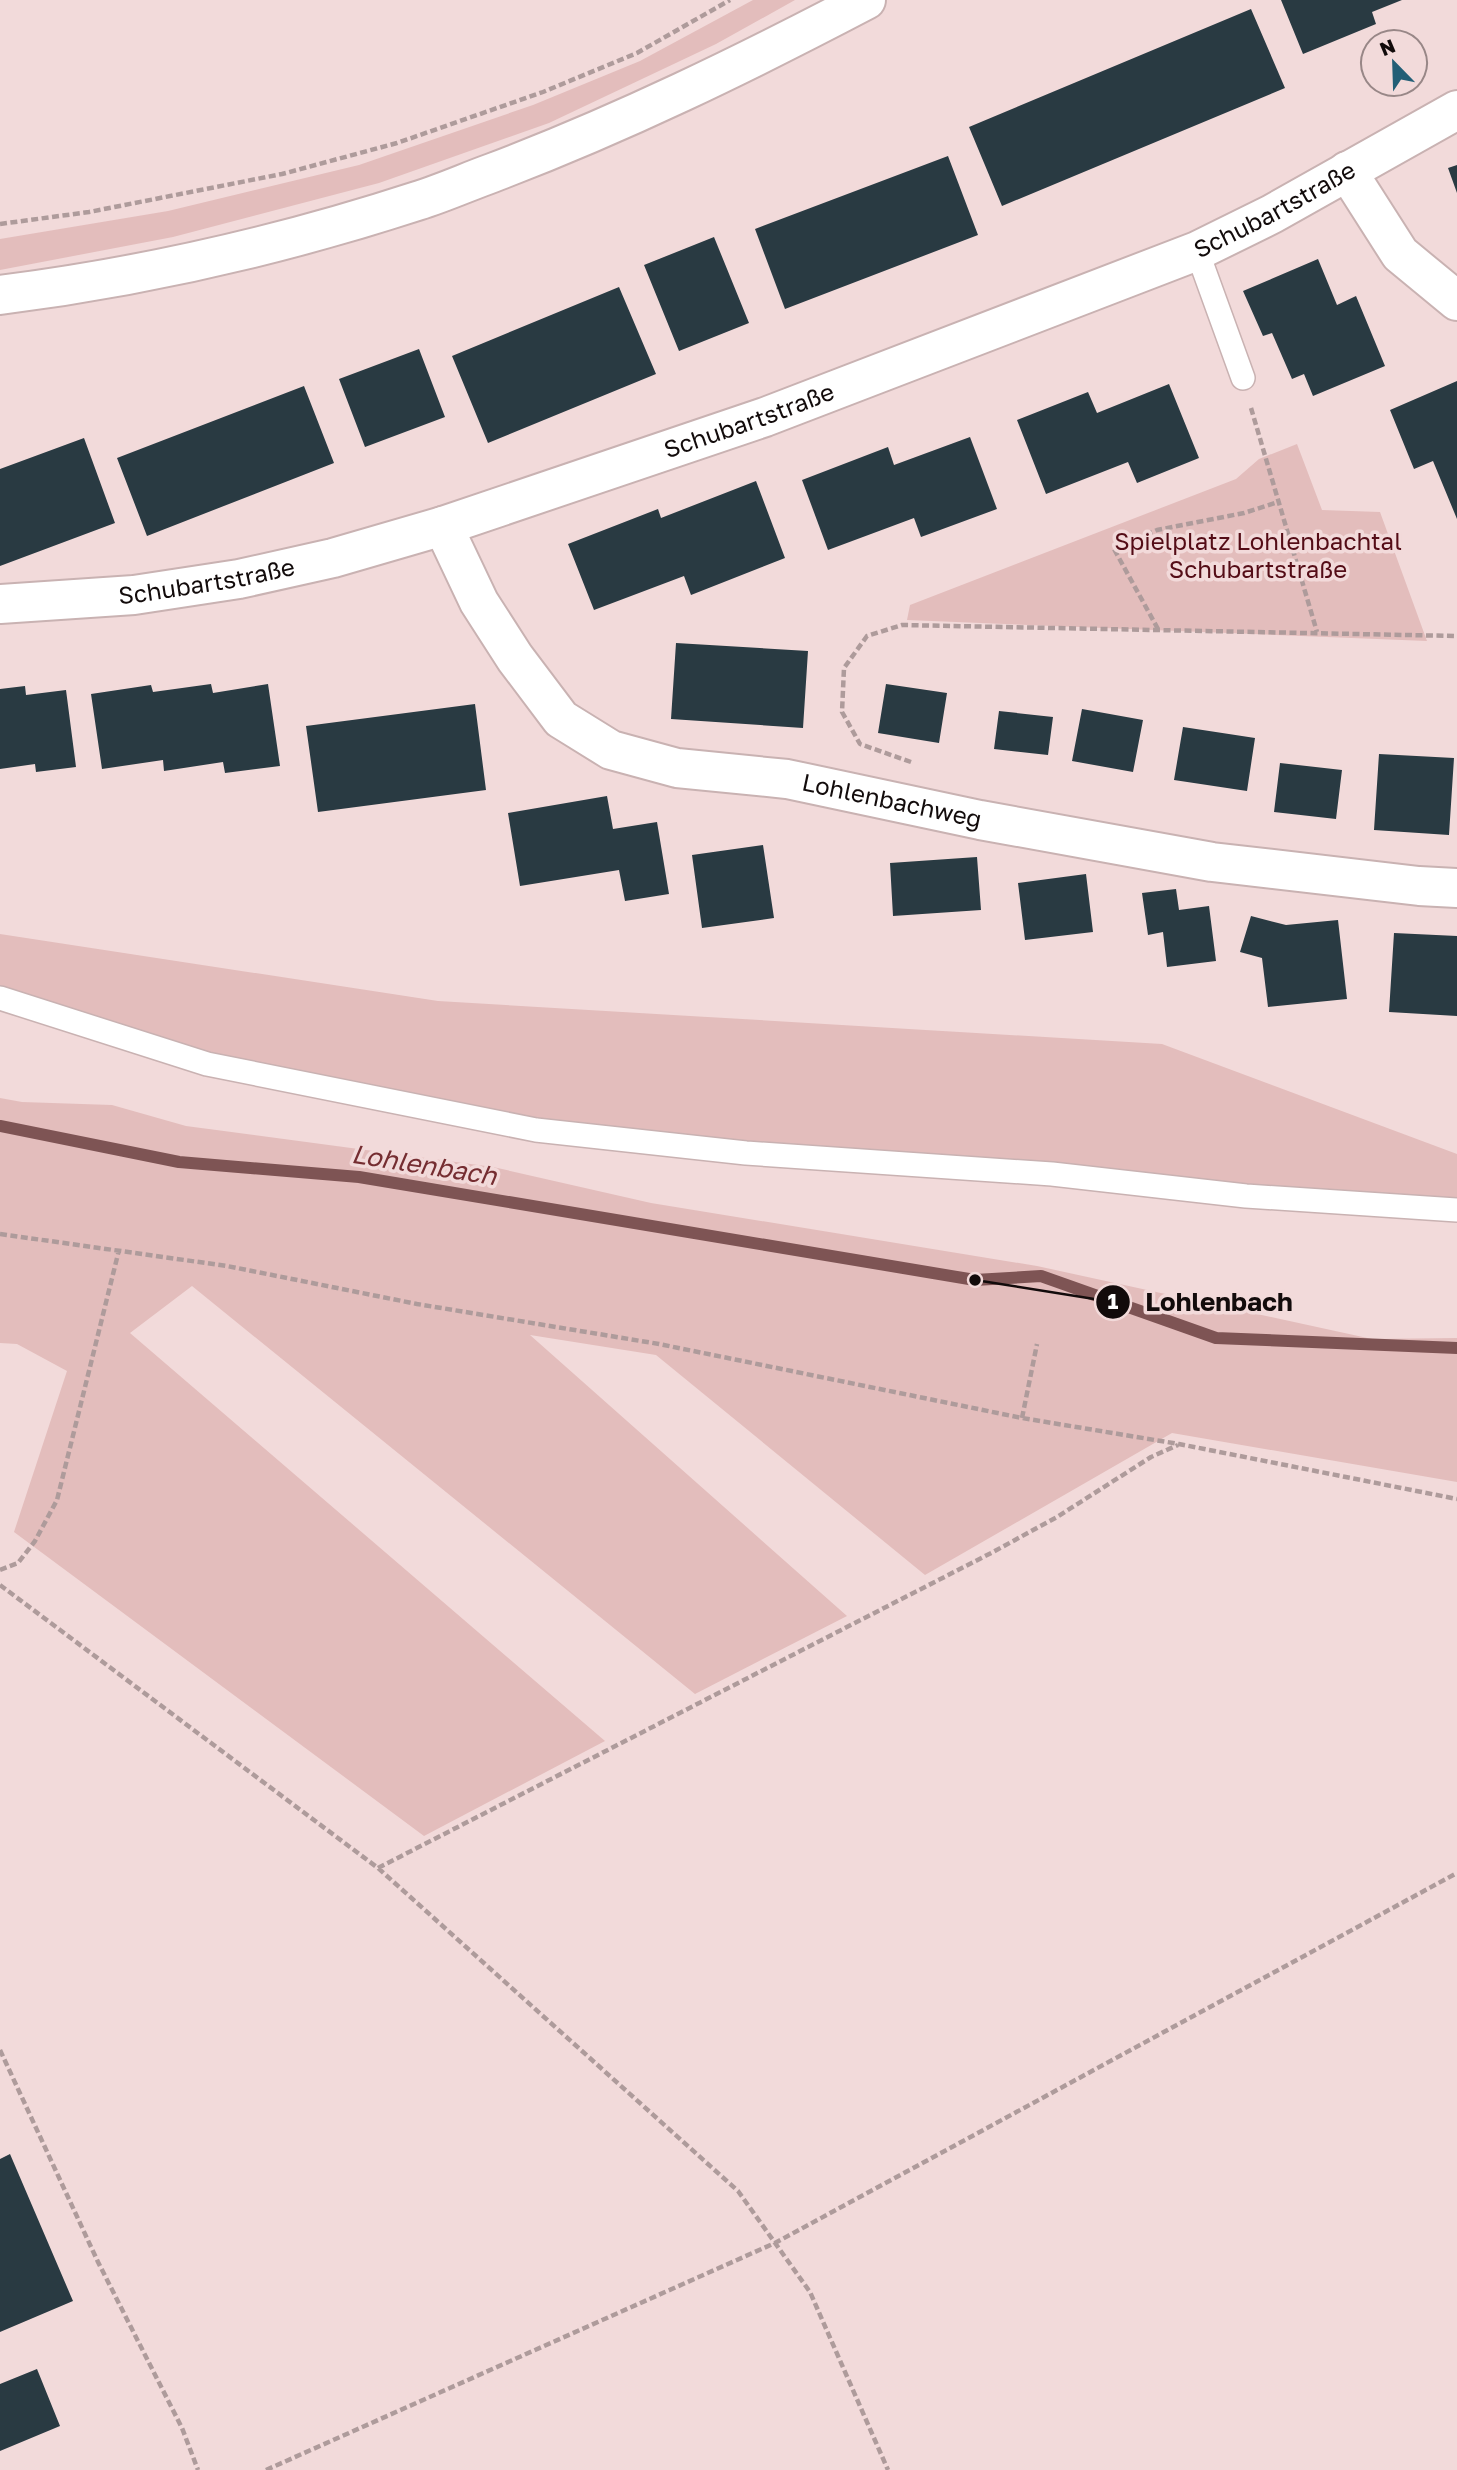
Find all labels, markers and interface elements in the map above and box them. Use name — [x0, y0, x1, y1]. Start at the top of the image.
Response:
north arrow — [1359, 28, 1429, 98]
text: N — [1376, 33, 1398, 60]
street label: Schubartstraße — [1189, 154, 1360, 263]
street label: Schubartstraße — [660, 376, 838, 463]
park label: Spielplatz Lohlenbachtal Schubartstraße — [1114, 526, 1402, 583]
street label: Schubartstraße — [117, 551, 297, 609]
street label: Lohlenbachweg — [800, 767, 984, 833]
water label: Lohlenbach — [349, 1138, 500, 1191]
callout: Lohlenbach — [1096, 1278, 1306, 1325]
text: Lohlenbach — [1145, 1286, 1293, 1317]
text: 1 — [1108, 1288, 1119, 1314]

